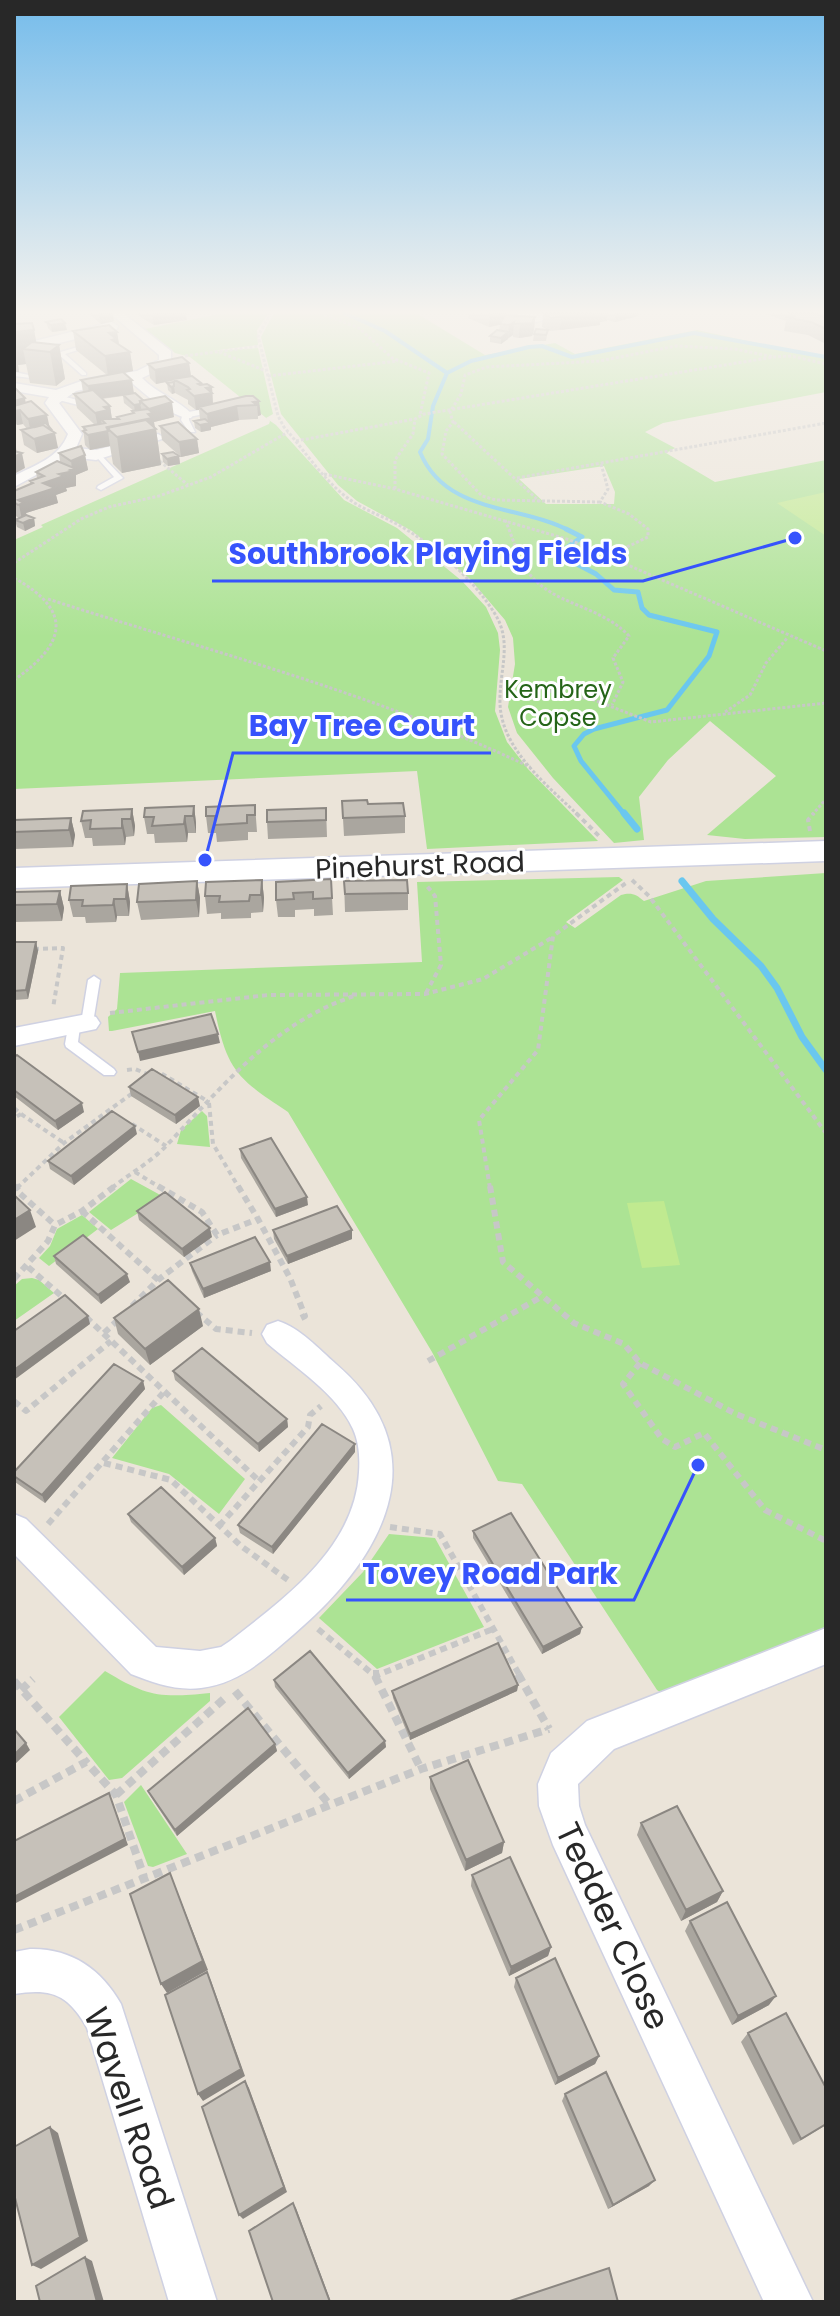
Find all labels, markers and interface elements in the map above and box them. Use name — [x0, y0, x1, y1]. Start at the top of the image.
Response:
callout: Southbrook Playing Fields — [212, 527, 643, 581]
text: Southbrook Playing Fields — [229, 532, 627, 575]
park label: Kembrey Copse — [504, 673, 612, 734]
callout: Bay Tree Court — [233, 699, 491, 753]
text: Bay Tree Court — [249, 704, 475, 747]
street label: Pinehurst Road — [315, 842, 526, 889]
callout: Tovey Road Park — [346, 1546, 634, 1600]
text: Tovey Road Park — [362, 1552, 618, 1595]
street label: Tedder Close — [544, 1815, 682, 2037]
street label: Wavell Road — [72, 2001, 186, 2215]

